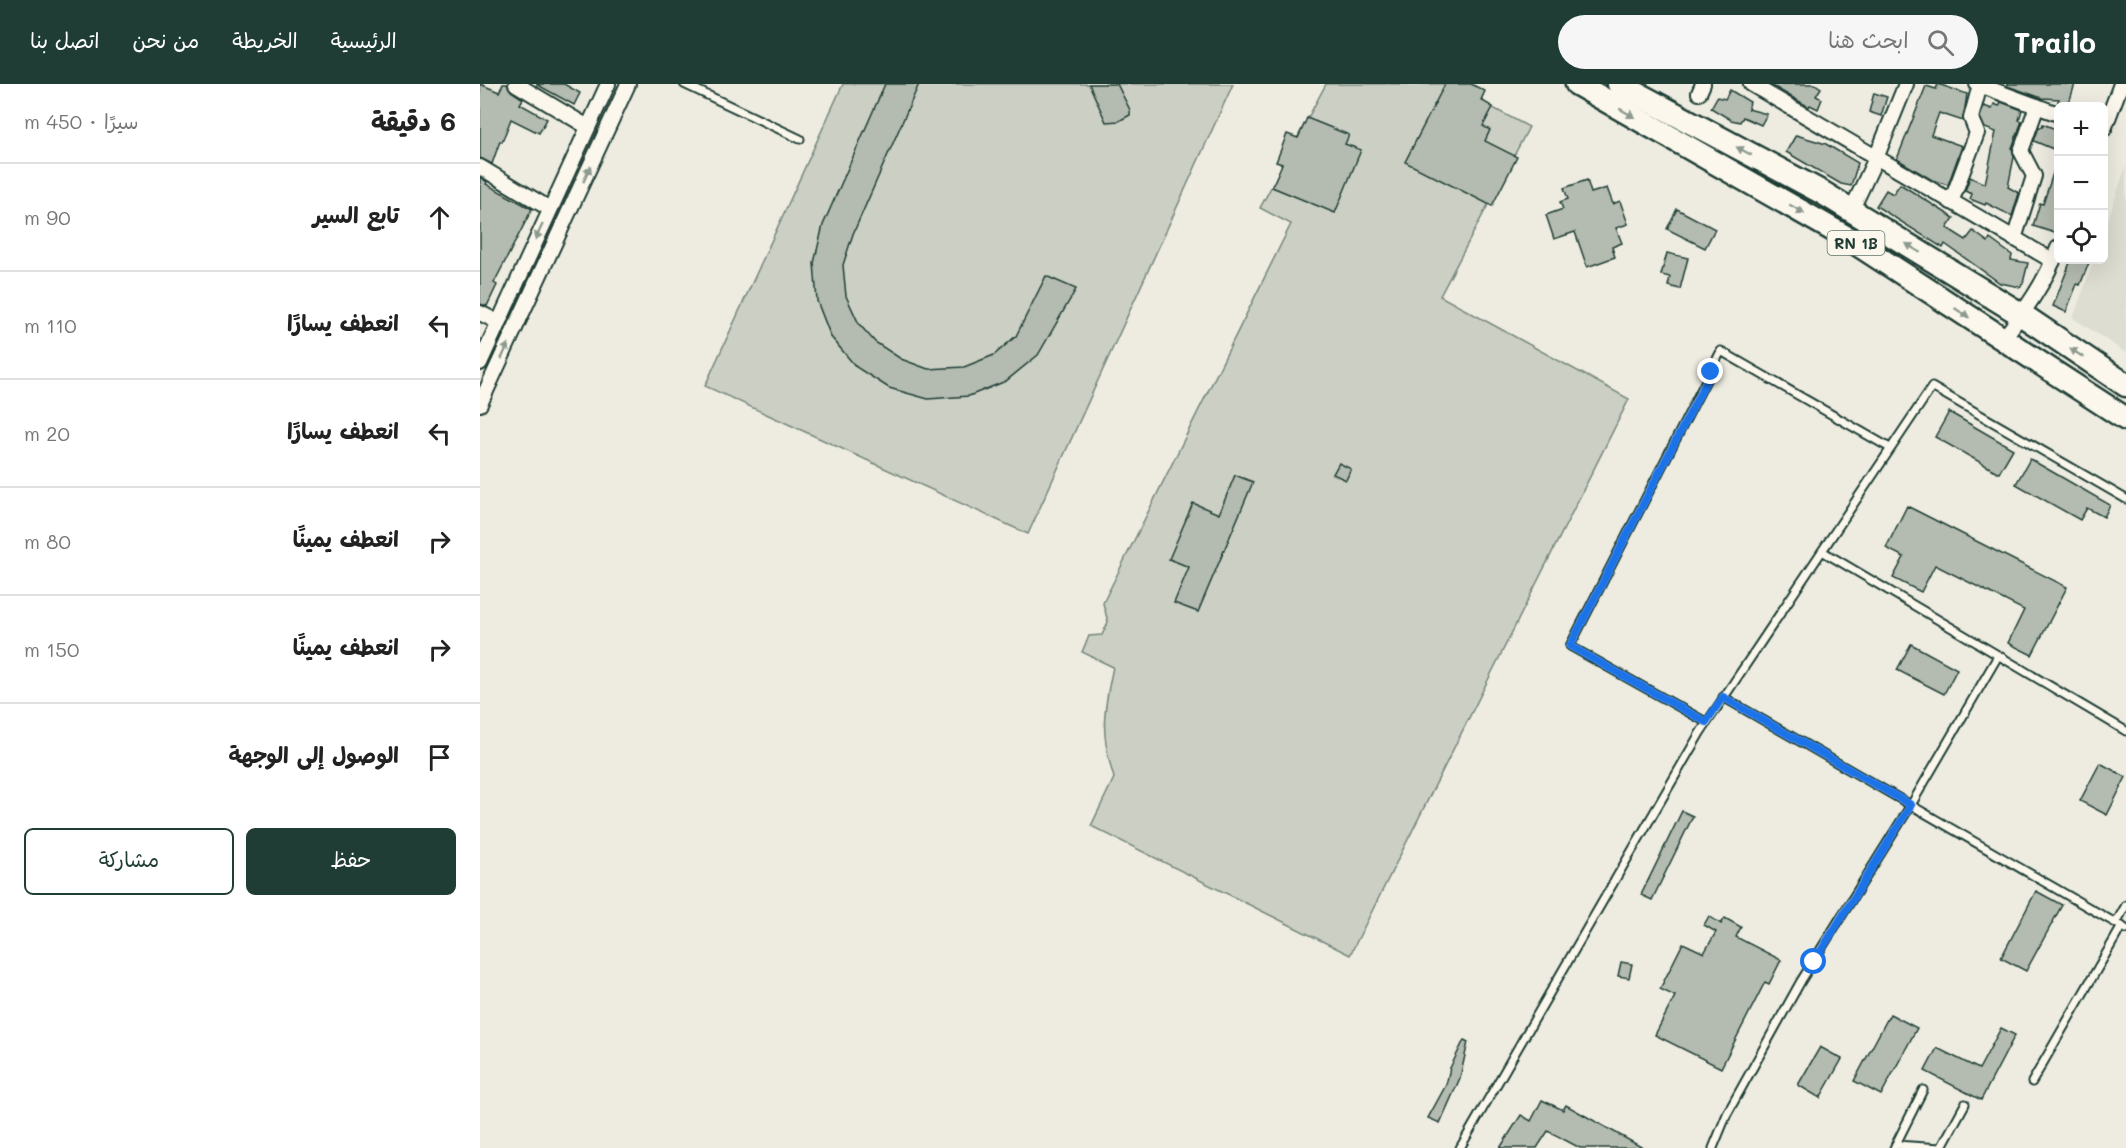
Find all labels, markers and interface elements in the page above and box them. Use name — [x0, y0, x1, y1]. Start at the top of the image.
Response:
search box — [1558, 15, 1978, 69]
text: Trailo — [2014, 24, 2096, 60]
text: ابحث هنا — [1828, 25, 1909, 54]
text: اتصل بنا — [30, 26, 100, 53]
text: من نحن — [133, 26, 199, 53]
text: الخريطة — [232, 26, 298, 53]
text: الرئيسية — [331, 26, 397, 53]
icon: search — [1924, 26, 1957, 59]
map controls — [2054, 102, 2108, 264]
button: + — [2054, 102, 2108, 156]
text: 6 دقيقة — [371, 104, 456, 138]
text: سيرًا · 450 m — [24, 108, 138, 134]
one-way arrow — [1619, 108, 1636, 118]
one-way arrow — [1735, 147, 1752, 156]
button: − — [2054, 156, 2108, 210]
one-way arrow — [582, 165, 591, 182]
text: تابع السير — [313, 200, 399, 229]
icon: ahead — [423, 201, 456, 234]
text: 90 m — [24, 204, 71, 230]
one-way arrow — [1789, 204, 1806, 214]
button: locate — [2054, 210, 2108, 264]
one-way arrow — [535, 224, 544, 241]
road number: RN 1B — [1828, 231, 1884, 255]
one-way arrow — [1905, 243, 1921, 254]
one-way arrow — [1954, 307, 1970, 318]
text: انعطف يسارًا — [287, 308, 399, 337]
icon: left — [423, 309, 456, 342]
text: 110 m — [24, 312, 77, 338]
one-way arrow — [501, 342, 510, 359]
one-way arrow — [2070, 347, 2086, 359]
route end — [1697, 358, 1723, 384]
text: انعطف يسارًا — [287, 416, 399, 445]
icon: left — [423, 417, 456, 450]
text: 20 m — [24, 420, 70, 446]
text: انعطف يمينًا — [293, 524, 399, 553]
icon: right — [423, 525, 456, 558]
text: 80 m — [24, 528, 71, 554]
text: انعطف يمينًا — [293, 632, 399, 661]
icon: right — [423, 633, 456, 666]
text: 150 m — [24, 636, 79, 662]
text: الوصول إلى الوجهة — [228, 740, 399, 769]
icon: arrive — [423, 741, 456, 774]
button: مشاركة — [24, 828, 234, 895]
button: حفظ — [246, 828, 456, 895]
route start — [1800, 948, 1826, 974]

